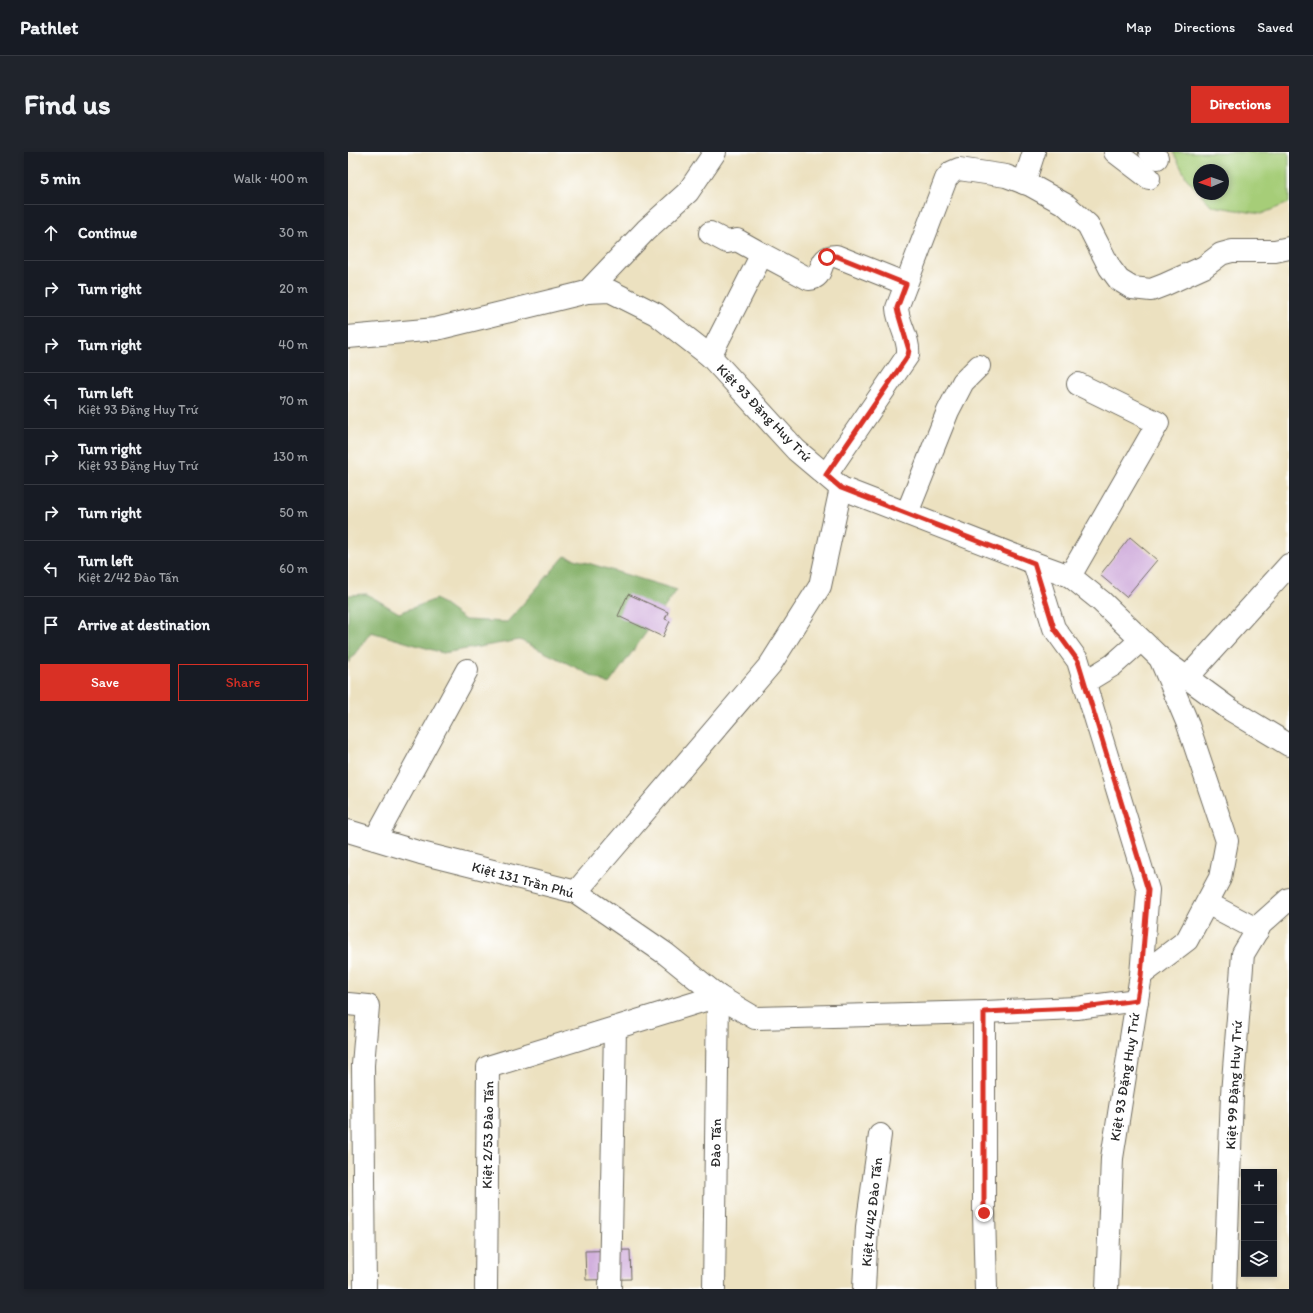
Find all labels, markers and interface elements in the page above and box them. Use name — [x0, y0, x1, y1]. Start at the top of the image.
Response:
text: Pathlet — [20, 16, 78, 39]
text: Map — [1126, 19, 1152, 36]
text: Directions — [1174, 19, 1235, 36]
text: Saved — [1257, 19, 1293, 36]
button: Directions — [1191, 86, 1289, 123]
text: Find us — [24, 87, 111, 121]
north arrow — [1193, 164, 1229, 200]
text: 5 min — [40, 168, 80, 188]
text: Walk · 400 m — [234, 171, 308, 186]
icon: ahead — [40, 222, 62, 244]
text: Continue — [78, 224, 137, 242]
text: 30 m — [279, 225, 308, 240]
route start — [818, 248, 836, 266]
icon: right — [40, 278, 62, 300]
text: Turn right — [78, 280, 142, 298]
text: 20 m — [279, 281, 308, 296]
icon: right — [40, 334, 62, 356]
text: Turn right — [78, 336, 142, 354]
text: 40 m — [278, 337, 308, 352]
street label: Kiệt 93 Đặng Huy Trứ — [713, 360, 816, 466]
text: Turn left — [78, 384, 133, 402]
icon: left — [40, 390, 62, 412]
text: 70 m — [280, 393, 308, 408]
text: Kiệt 93 Đặng Huy Trứ — [78, 402, 198, 417]
text: Turn right — [78, 440, 142, 458]
icon: right — [40, 446, 62, 468]
text: 130 m — [273, 449, 308, 464]
text: Kiệt 93 Đặng Huy Trứ — [78, 458, 198, 473]
icon: right — [40, 502, 62, 524]
text: Turn right — [78, 504, 142, 522]
text: 50 m — [279, 505, 308, 520]
text: Turn left — [78, 552, 133, 570]
icon: left — [40, 558, 62, 580]
text: 60 m — [279, 561, 308, 576]
text: Kiệt 2/42 Đào Tấn — [78, 570, 179, 585]
icon: arrive — [40, 614, 62, 636]
text: Arrive at destination — [78, 616, 210, 634]
button: Save — [40, 664, 170, 701]
button: Share — [178, 664, 308, 701]
street label: Kiệt 131 Trần Phú — [470, 858, 576, 902]
street label: Kiệt 93 Đặng Huy Trứ — [1106, 1011, 1144, 1142]
street label: Kiệt 99 Đặng Huy Trứ — [1222, 1019, 1246, 1150]
street label: Kiệt 2/53 Đào Tấn — [479, 1081, 497, 1189]
street label: Đào Tấn — [707, 1118, 725, 1168]
street label: Kiệt 4/42 Đào Tấn — [858, 1156, 886, 1267]
map controls — [1241, 1169, 1277, 1277]
button: + — [1241, 1169, 1277, 1205]
route end — [975, 1204, 993, 1222]
button: − — [1241, 1205, 1277, 1241]
button: layers — [1241, 1241, 1277, 1277]

